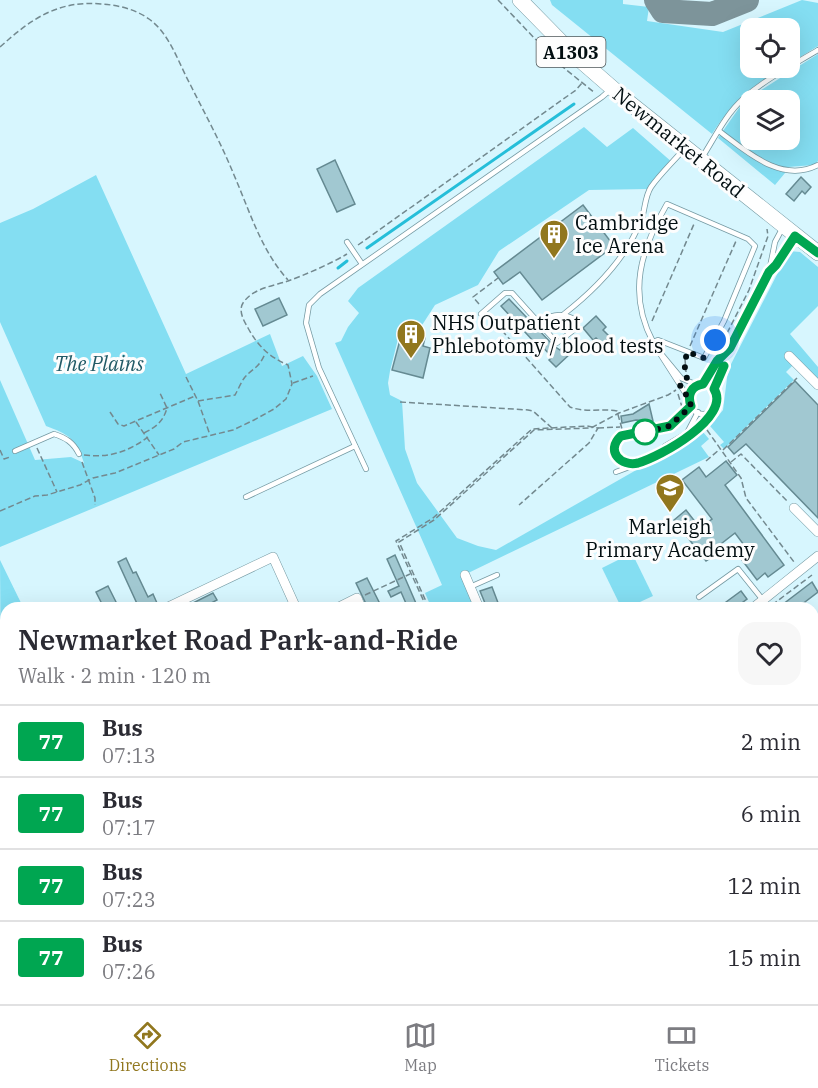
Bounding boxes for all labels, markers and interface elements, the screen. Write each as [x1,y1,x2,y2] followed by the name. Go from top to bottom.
[740,18,800,150] map controls
[740,18,800,78] button: locate
[536,37,606,67] road number: A1303
[608,81,750,203] street label: Newmarket Road
[740,90,800,150] button: layers
[575,209,679,259] place label: Cambridge Ice Arena
[538,218,570,260] building icon: Cambridge Ice Arena
[432,309,664,359] place label: NHS Outpatient Phlebotomy / blood tests
[395,318,427,360] building icon: NHS Outpatient Phlebotomy / blood tests
[700,325,730,355] your location
[54,350,144,377] park label: The Plains
[632,419,658,445] unlabelled marker
[654,472,686,514] school or university icon: Marleigh Primary Academy
[585,513,755,563] place label: Marleigh Primary Academy
[18,621,458,658] text: Newmarket Road Park-and-Ride
[738,622,801,685] button: heart
[18,662,211,689] text: Walk · 2 min · 120 m
[102,713,143,742] text: Bus
[38,727,64,755] text: 77
[741,727,801,756] text: 2 min
[102,742,156,769] text: 07:13
[102,785,143,814] text: Bus
[38,799,64,827] text: 77
[741,799,801,828] text: 6 min
[102,814,156,841] text: 07:17
[102,857,143,886] text: Bus
[38,871,64,899] text: 77
[728,871,801,900] text: 12 min
[102,886,156,913] text: 07:23
[102,929,143,958] text: Bus
[38,943,64,971] text: 77
[728,943,801,972] text: 15 min
[102,958,156,985] text: 07:26
[109,1019,187,1075] tab: Directions
[404,1019,437,1075] tab: Map
[654,1019,709,1075] tab: Tickets

